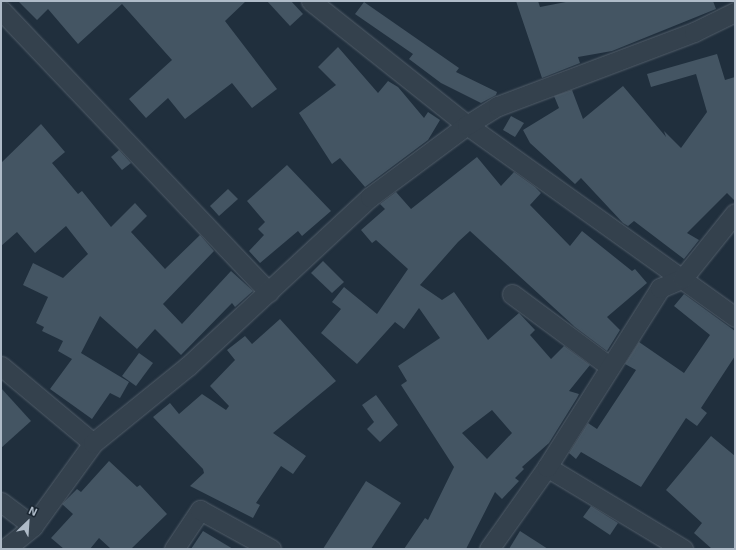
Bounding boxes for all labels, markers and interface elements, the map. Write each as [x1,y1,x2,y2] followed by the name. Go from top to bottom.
[8,502,48,542] north arrow
[27,503,40,518] text: N

